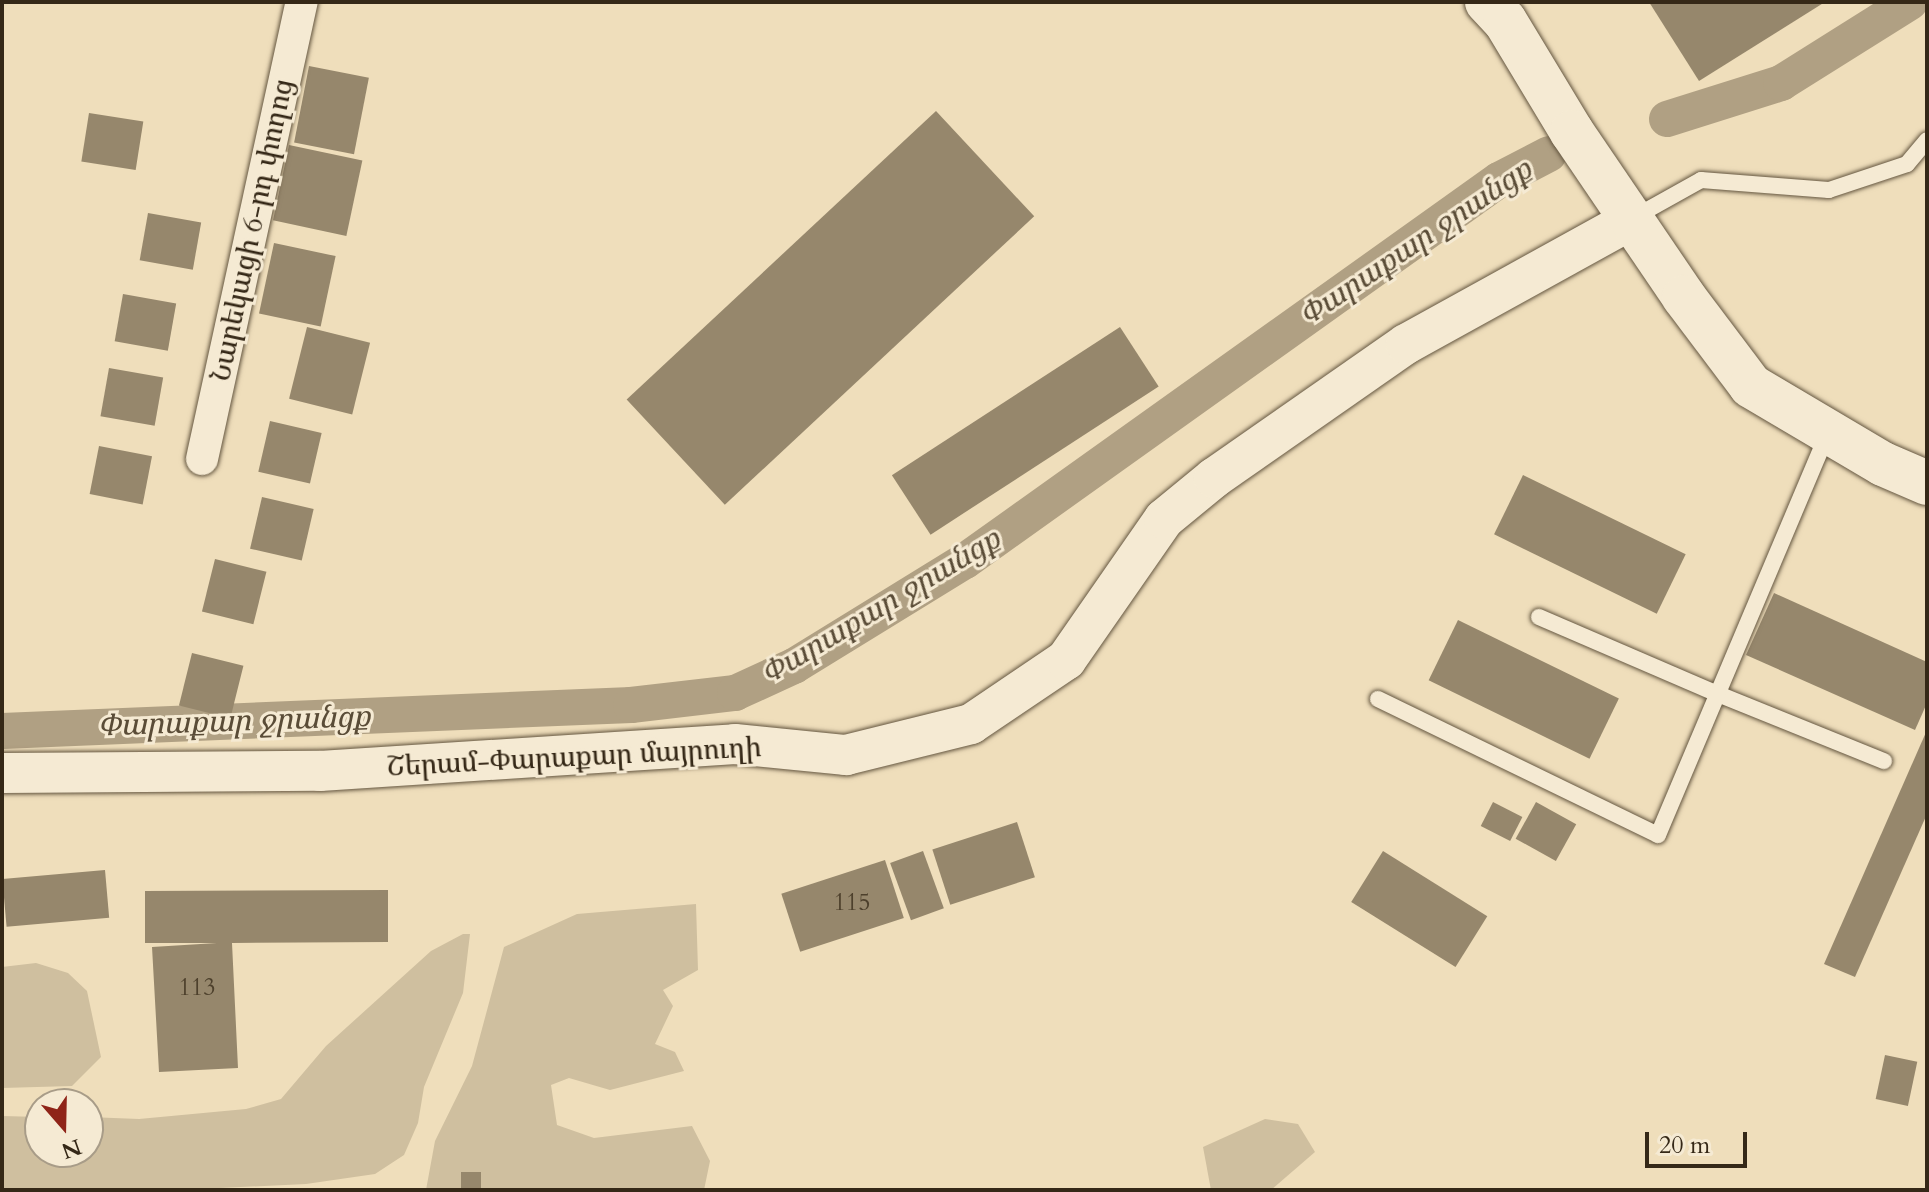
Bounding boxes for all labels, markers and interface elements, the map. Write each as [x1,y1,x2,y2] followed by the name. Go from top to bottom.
[204,76,300,384] street label: Նարեկացի 6-րդ փողոց
[1293,152,1539,334] water label: Փարաքար ջրանցք
[755,521,1007,693] water label: Փարաքար ջրանցք
[97,699,371,745] water label: Փարաքար ջրանցք
[386,730,762,784] street label: Շերամ-Փարաքար մայրուղի
[834,889,870,917] house number: 115
[179,974,215,1002] house number: 113
[24,1088,104,1168] north arrow
[1649,1116,1751,1166] scale bar
[1659,1129,1710,1162] text: 20 m
[57,1131,86,1166] text: N

